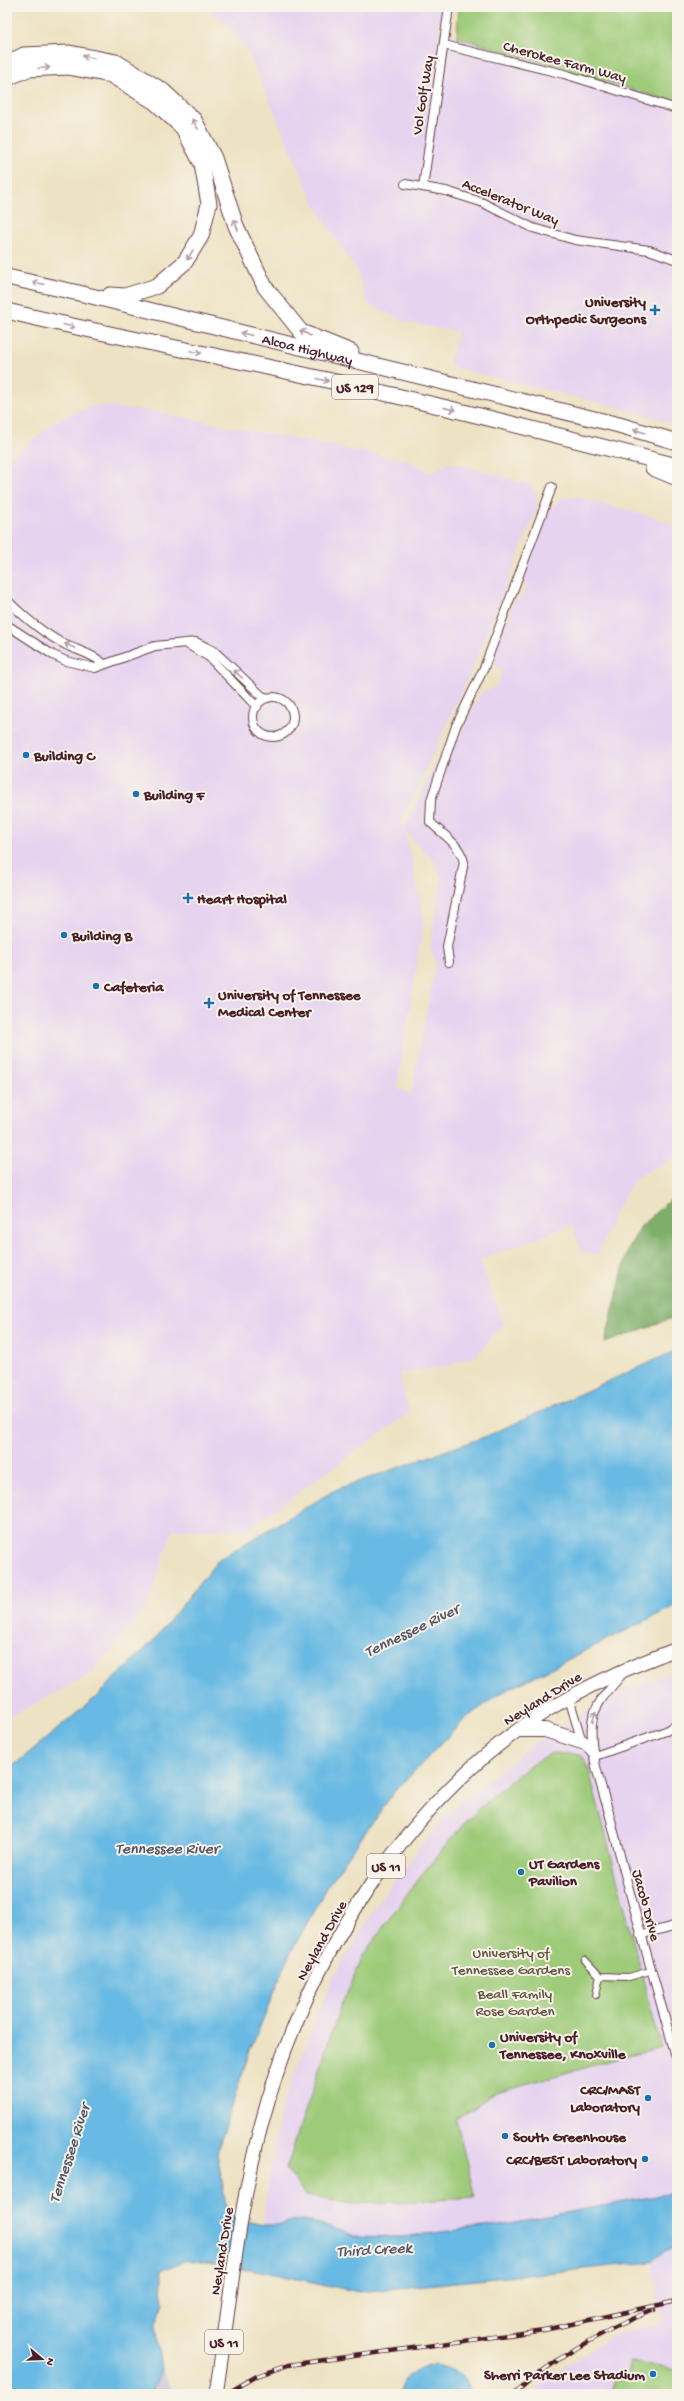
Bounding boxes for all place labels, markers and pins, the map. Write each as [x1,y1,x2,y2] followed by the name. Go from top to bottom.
[526,294,647,329] place label: University Orthpedic Surgeons
[649,304,661,316] marker: University Orthpedic Surgeons
[33,748,97,766] place label: Building C
[21,750,31,760] marker: Building C
[143,787,206,805] place label: Building F
[131,789,141,799] marker: Building F
[197,891,288,909] place label: Heart Hospital
[182,892,194,904] marker: Heart Hospital
[71,928,134,946] place label: Building B
[59,930,69,940] marker: Building B
[103,979,164,997] place label: Cafeteria
[91,981,101,991] marker: Cafeteria
[218,987,362,1022] place label: University of Tennessee Medical Center
[203,997,215,1009] marker: University of Tennessee Medical Center
[528,1856,601,1891] place label: UT Gardens Pavilion
[516,1867,526,1877] marker: UT Gardens Pavilion
[499,2029,627,2064] place label: University of Tennessee, Knoxville
[487,2040,497,2050] marker: University of Tennessee, Knoxville
[570,2082,641,2117] place label: CRC/MAST Laboratory
[643,2093,653,2103] marker: CRC/MAST Laboratory
[513,2129,627,2147] place label: South Greenhouse
[500,2131,510,2141] marker: South Greenhouse
[505,2152,638,2170] place label: CRC/BEST Laboratory
[640,2154,650,2164] marker: CRC/BEST Laboratory
[484,2367,645,2385] place label: Sherri Parker Lee Stadium
[648,2369,658,2379] marker: Sherri Parker Lee Stadium

